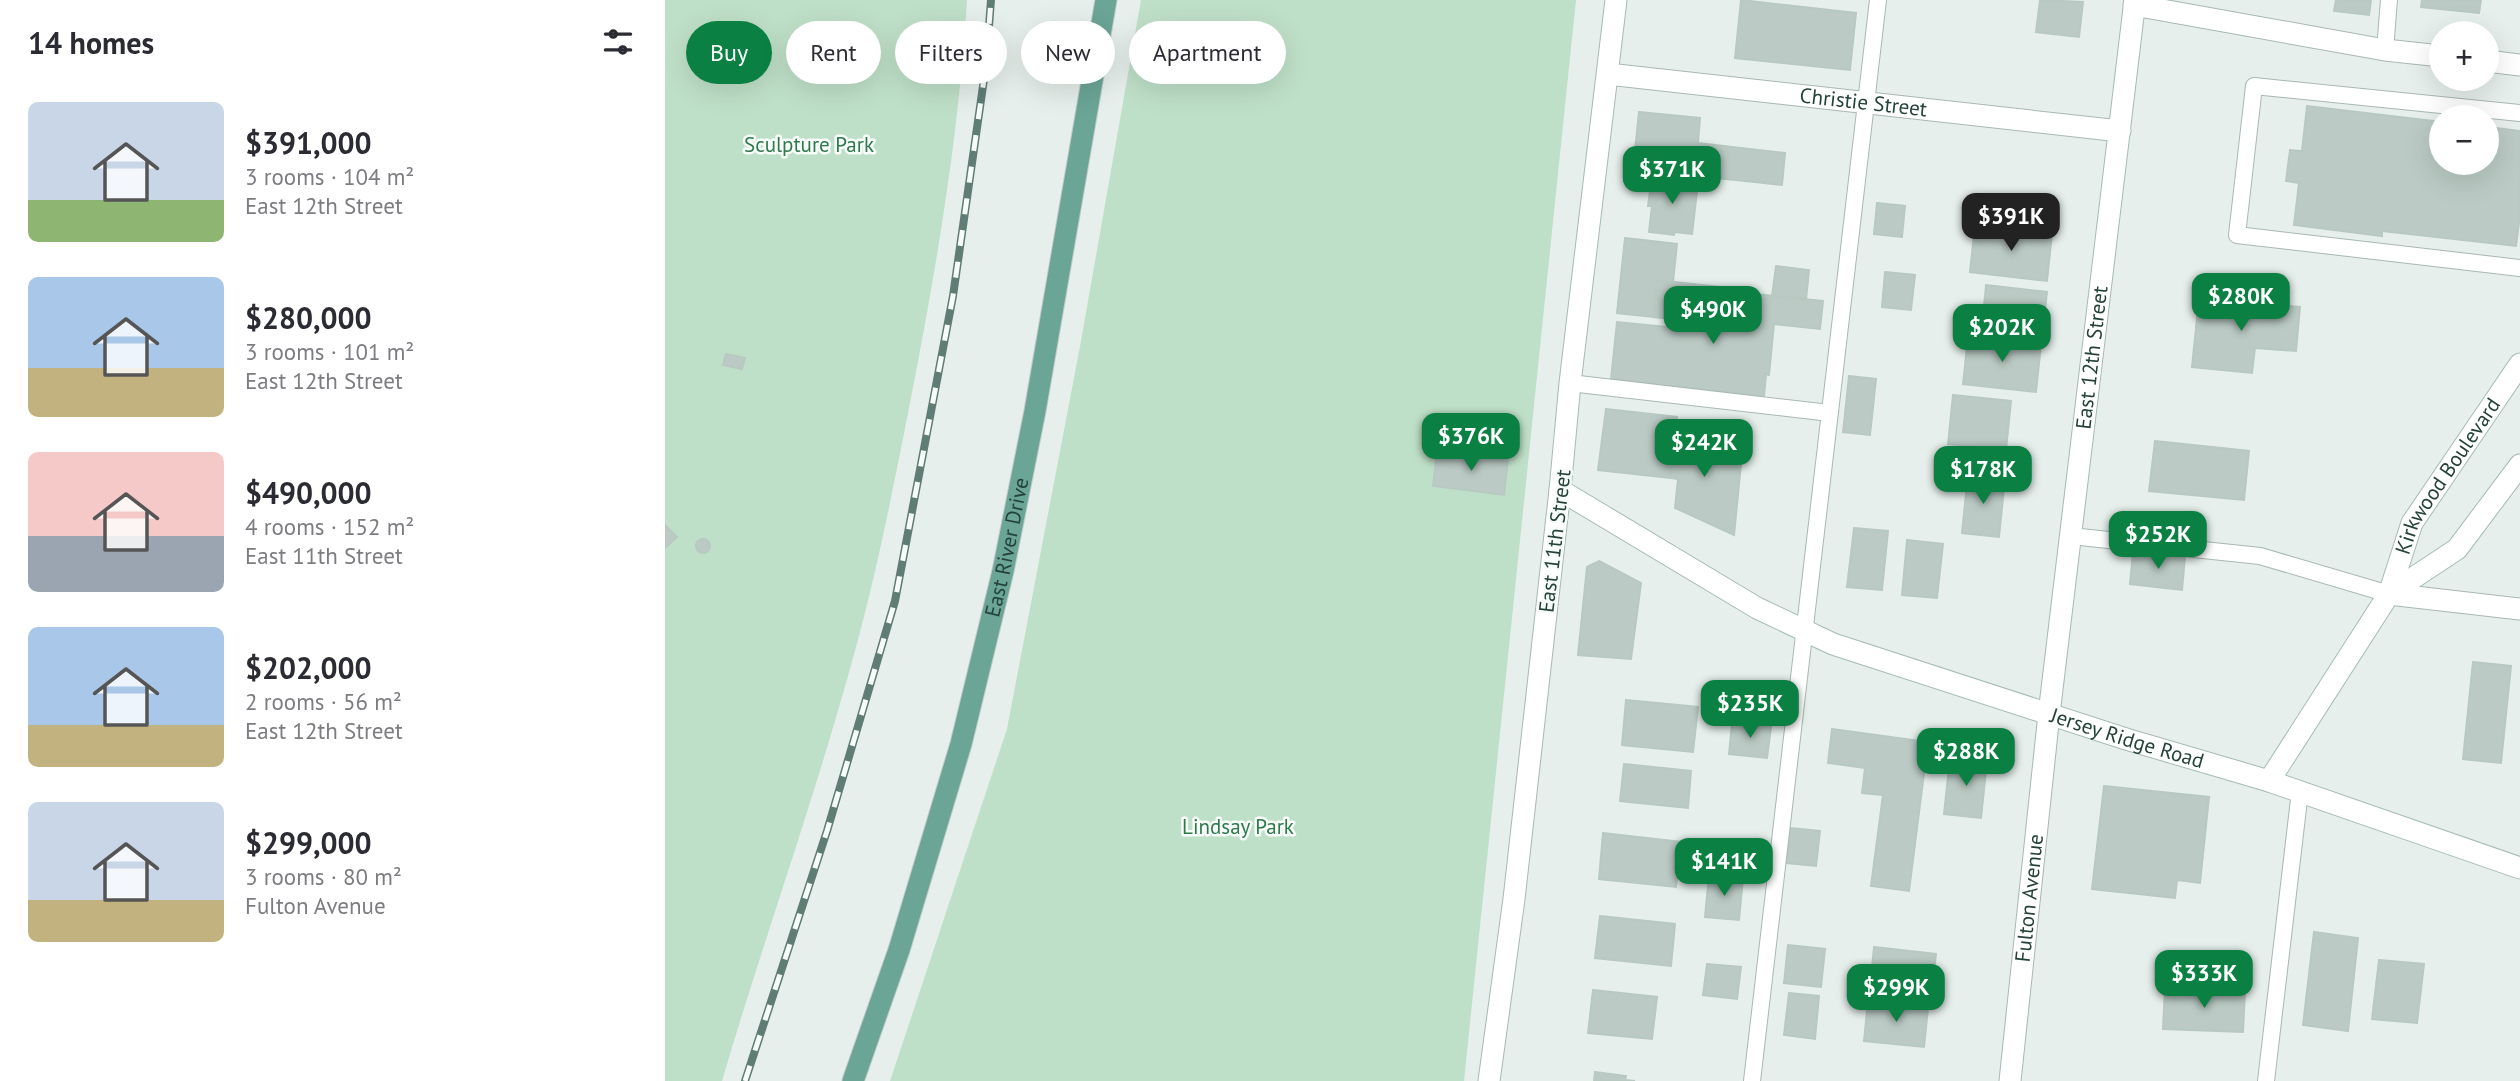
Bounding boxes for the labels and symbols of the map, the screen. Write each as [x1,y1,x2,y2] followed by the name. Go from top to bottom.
[1798,81,1928,122] street label: Christie Street
[744,131,874,158] park label: Sculpture Park
[1623,146,1721,206] pin: $371K
[1962,194,2060,253] pin: $391K
[2192,274,2290,333] pin: $280K
[2069,284,2113,431] street label: East 12th Street
[1664,286,1762,346] pin: $490K
[1953,304,2051,364] pin: $202K
[2389,392,2506,558] street label: Kirkwood Boulevard
[1422,414,1520,473] pin: $376K
[1655,420,1753,479] pin: $242K
[1934,447,2032,506] pin: $178K
[1532,468,1577,614] street label: East 11th Street
[978,475,1034,620] street label: East River Drive
[2109,512,2207,571] pin: $252K
[1701,680,1799,740] pin: $235K
[2046,701,2207,774] street label: Jersey Ridge Road
[1917,728,2015,788] pin: $288K
[1182,813,1294,840] park label: Lindsay Park
[2009,833,2049,963] street label: Fulton Avenue
[1675,838,1773,898] pin: $141K
[2155,950,2253,1010] pin: $333K
[1847,964,1945,1024] pin: $299K

